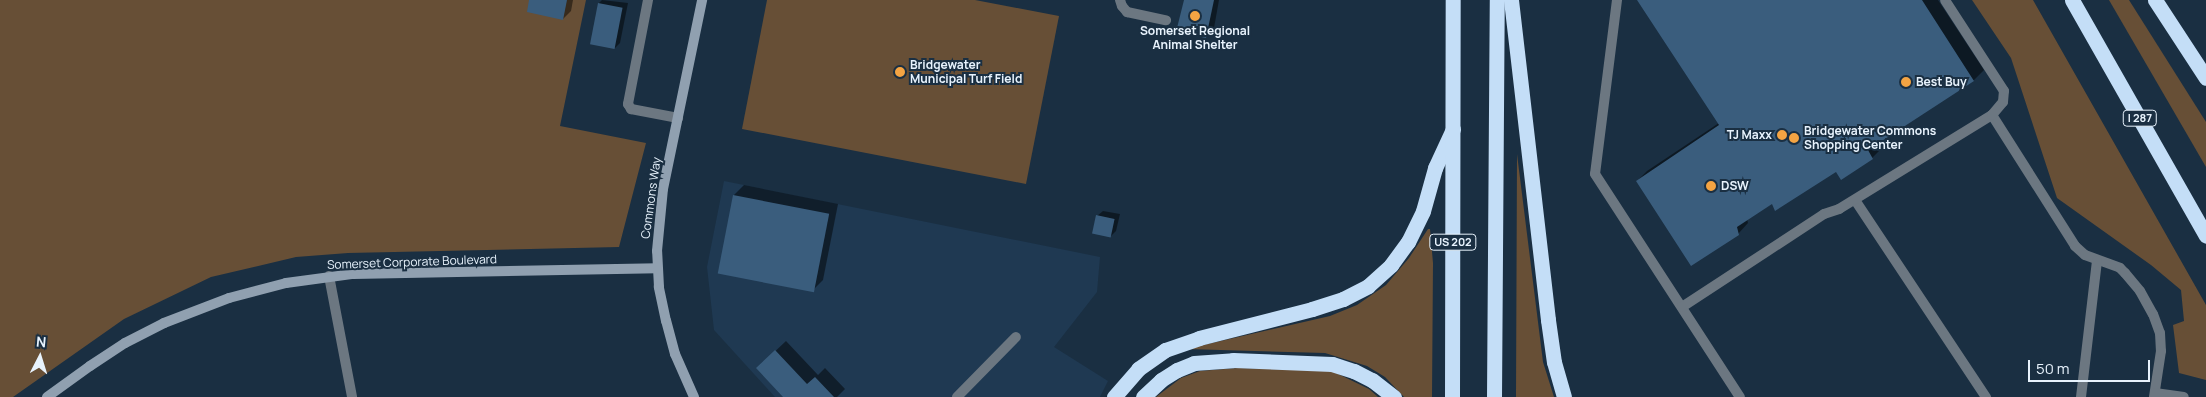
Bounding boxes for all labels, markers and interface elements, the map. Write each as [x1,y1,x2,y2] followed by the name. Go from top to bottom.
[1189,10,1201,22] marker: Somerset Regional Animal Shelter
[1140,24,1250,52] place label: Somerset Regional Animal Shelter
[910,58,1022,86] place label: Bridgewater Municipal Turf Field
[894,66,906,78] marker: Bridgewater Municipal Turf Field
[1916,75,1967,89] place label: Best Buy
[1900,76,1912,88] marker: Best Buy
[2122,110,2158,126] road number: I 287
[1804,124,1936,152] place label: Bridgewater Commons Shopping Center
[1727,128,1772,142] place label: TJ Maxx
[1776,129,1788,141] marker: TJ Maxx
[1788,132,1800,144] marker: Bridgewater Commons Shopping Center
[638,156,664,240] street label: Commons Way
[1721,179,1749,193] place label: DSW
[1705,180,1717,192] marker: DSW
[1429,233,1477,250] road number: US 202
[327,252,497,272] street label: Somerset Corporate Boulevard
[15,332,65,382] north arrow
[36,332,47,351] text: N
[2031,350,2154,382] scale bar
[2036,358,2070,379] text: 50 m

